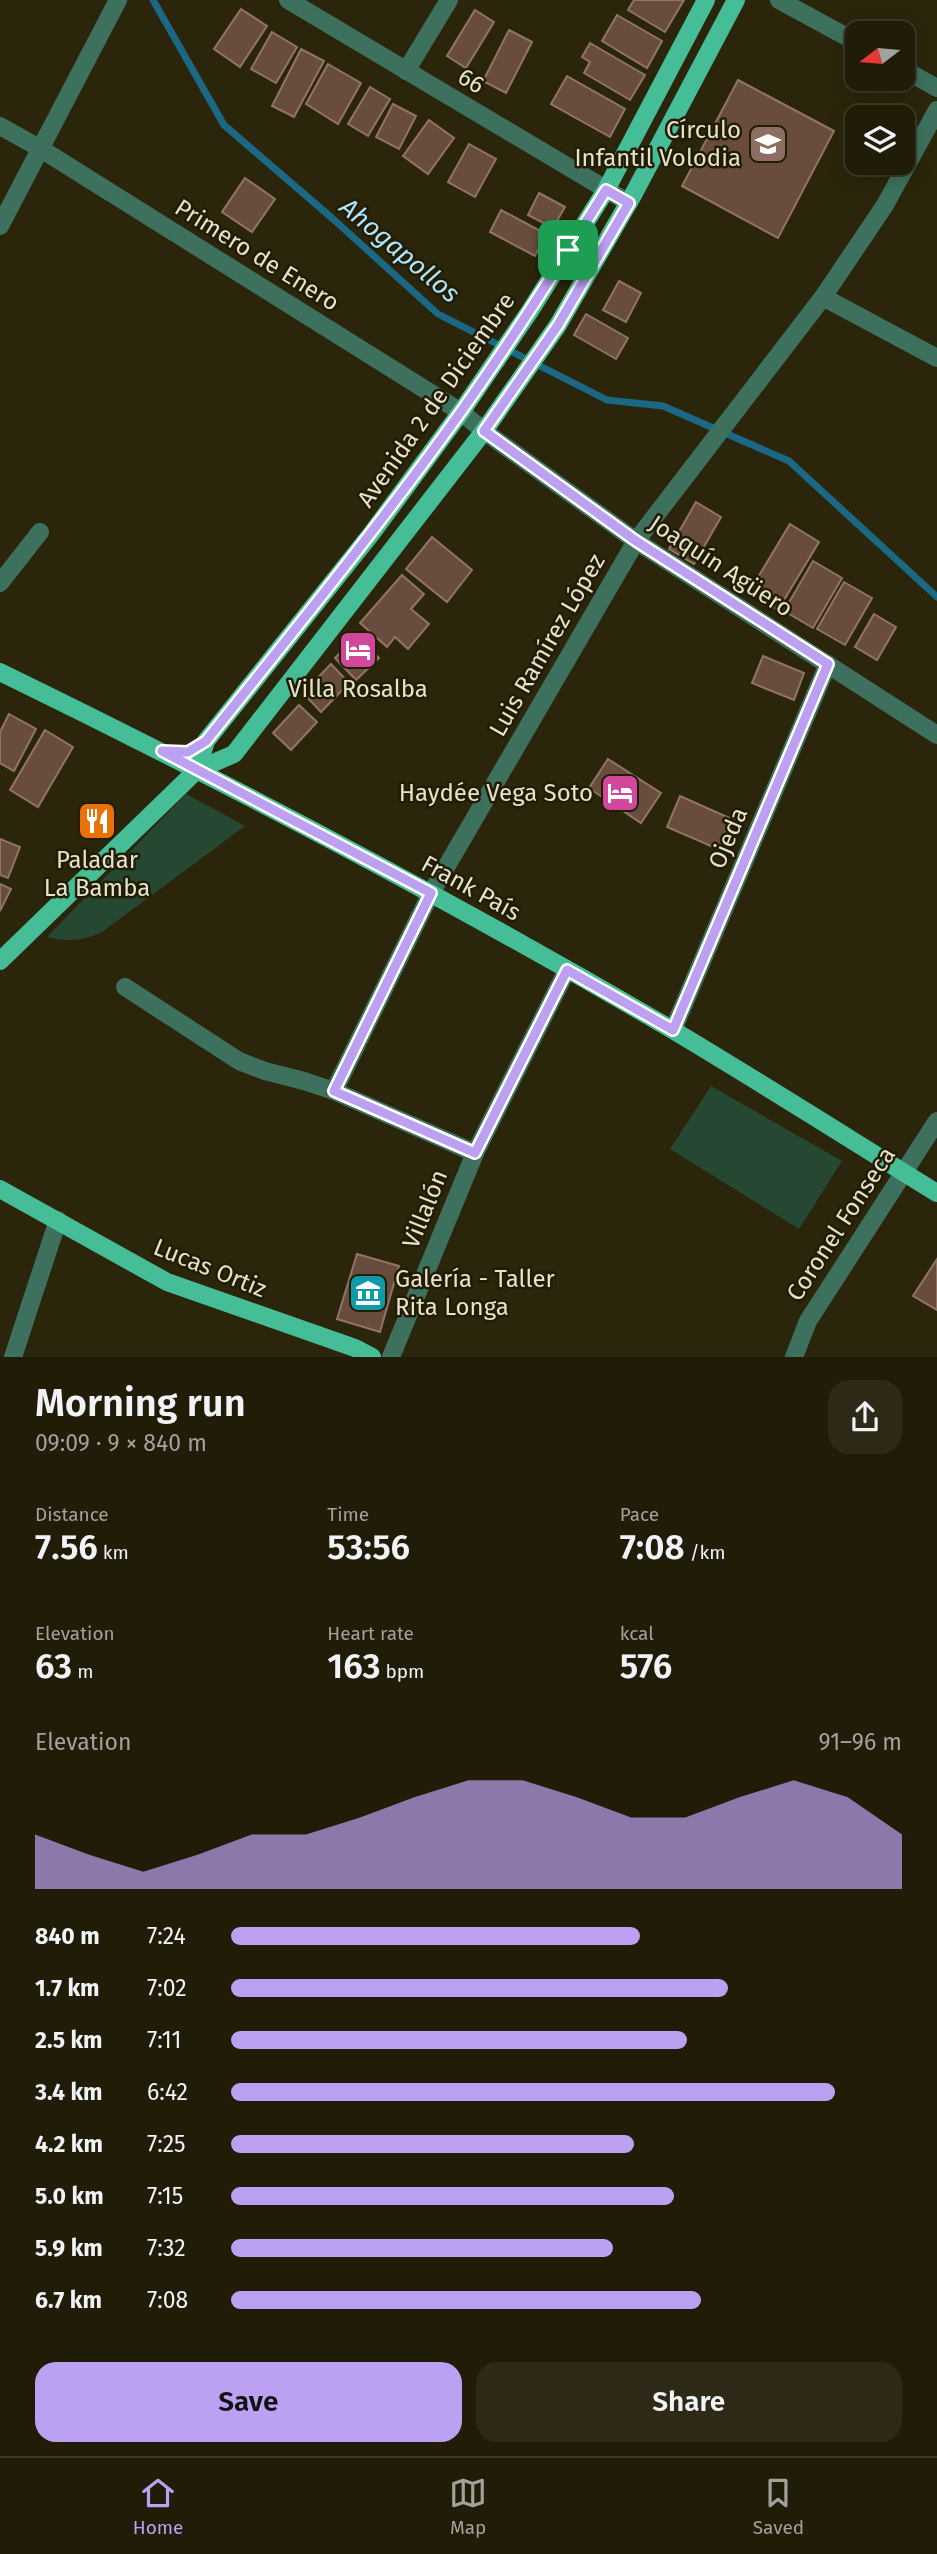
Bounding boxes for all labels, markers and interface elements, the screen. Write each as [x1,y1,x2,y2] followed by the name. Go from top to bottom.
[845,21,915,91] north arrow
[845,21,915,175] map controls
[453,62,489,100] street label: 66
[845,105,915,175] button: layers
[575,116,741,172] place label: Círculo Infantil Volodia
[747,123,789,165] school or university icon: Círculo Infantil Volodia
[333,191,466,309] water label: Ahogapollos
[170,193,344,317] street label: Primero de Enero
[538,220,598,280] pin
[549,231,587,269] icon: arrive
[351,287,521,513] street label: Avenida 2 de Diciembre
[644,509,798,623] street label: Joaquín Agüero
[483,549,611,741] street label: Luis Ramírez López
[337,629,379,671] hotel icon: Villa Rosalba
[288,675,428,703] place label: Villa Rosalba
[599,772,641,814] hotel icon: Haydée Vega Soto
[399,779,593,807] place label: Haydée Vega Soto
[76,800,118,842] restaurant icon: Paladar La Bamba
[703,803,753,873] street label: Ojeda
[44,846,150,902] place label: Paladar La Bamba
[417,849,525,927] street label: Frank País
[781,1142,901,1306] street label: Coronel Fonseca
[397,1166,453,1252] street label: Villalón
[150,1233,270,1303] street label: Lucas Ortiz
[395,1265,555,1321] place label: Galería - Taller Rita Longa
[347,1272,389,1314] museum icon: Galería - Taller Rita Longa
[35,1380,246,1426] text: Morning run
[828,1380,902,1454] button: share
[35,1429,207,1457] text: 09:09 · 9 × 840 m
[35,1503,109,1526] text: Distance
[327,1503,369,1526] text: Time
[620,1503,659,1526] text: Pace
[35,1526,98,1568] text: 7.56
[327,1526,410,1568] text: 53:56
[620,1526,685,1568] text: 7:08
[98,1541,129,1564] text: km
[685,1541,726,1564] text: /km
[35,1622,115,1645] text: Elevation
[327,1622,414,1645] text: Heart rate
[620,1622,654,1645] text: kcal
[35,1645,72,1687] text: 63
[327,1645,380,1687] text: 163
[620,1645,672,1687] text: 576
[72,1660,93,1683] text: m
[380,1660,424,1683] text: bpm
[35,1728,131,1756] text: Elevation
[819,1728,902,1756] text: 91–96 m
[35,1922,100,1950] text: 840 m
[147,1922,186,1950] text: 7:24
[35,1974,100,2002] text: 1.7 km
[147,1974,187,2002] text: 7:02
[35,2026,103,2054] text: 2.5 km
[147,2026,181,2054] text: 7:11
[35,2078,103,2106] text: 3.4 km
[147,2078,188,2106] text: 6:42
[35,2130,103,2158] text: 4.2 km
[147,2130,186,2158] text: 7:25
[35,2182,104,2210] text: 5.0 km
[147,2182,183,2210] text: 7:15
[35,2234,103,2262] text: 5.9 km
[147,2234,186,2262] text: 7:32
[35,2286,102,2314] text: 6.7 km
[147,2286,188,2314] text: 7:08
[35,2362,462,2442] button: Save
[476,2362,902,2442] button: Share
[133,2474,183,2539] tab: Home
[449,2474,487,2539] tab: Map
[753,2474,804,2539] tab: Saved

